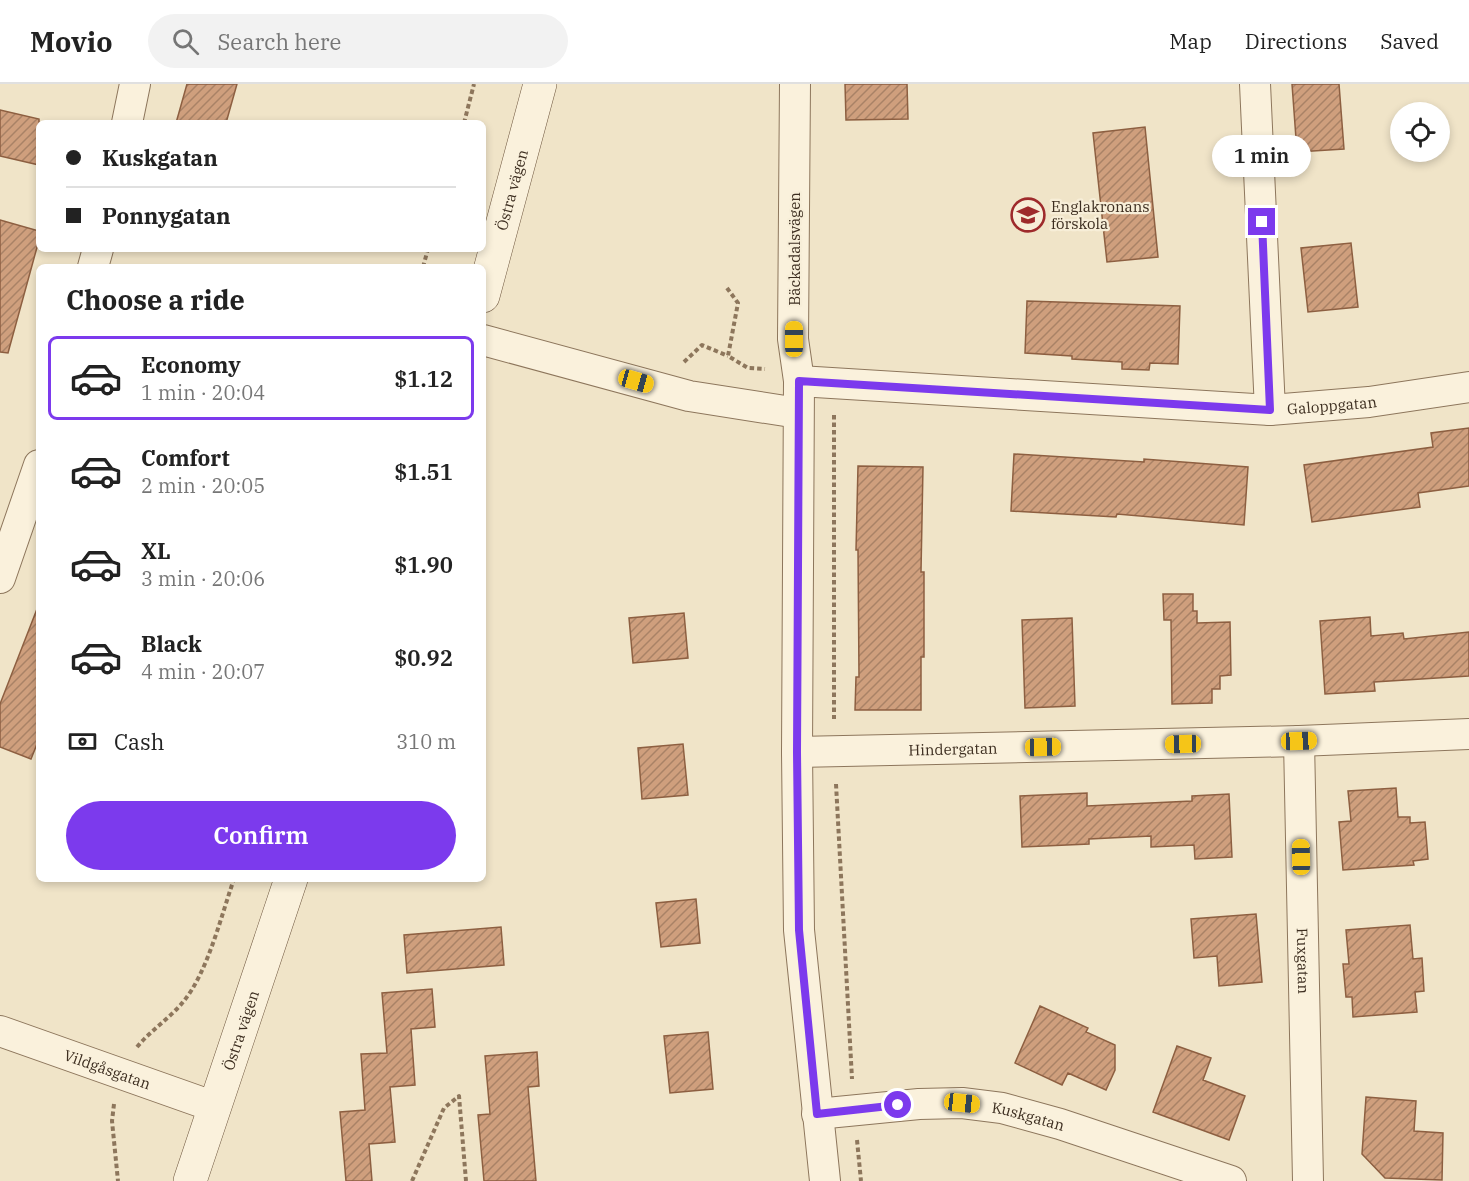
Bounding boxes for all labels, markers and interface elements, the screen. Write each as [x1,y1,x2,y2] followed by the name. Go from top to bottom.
[148,14,568,68] search box
[30,23,112,60] text: Movio
[169,25,202,58] icon: search
[217,27,341,56] text: Search here
[1169,27,1212,55] text: Map
[1245,27,1347,55] text: Directions
[1380,27,1439,55] text: Saved
[1390,102,1450,162] map controls
[1390,102,1450,162] button: locate
[1212,135,1312,177] callout: 1 min
[1234,142,1289,169] text: 1 min
[102,143,218,172] text: Kuskgatan
[492,147,532,232] street label: Östra vägen
[785,192,804,306] street label: Bäckadalsvägen
[1010,197,1046,233] school or university icon: Englakronans förskola
[1051,197,1150,233] place label: Englakronans förskola
[102,201,231,230] text: Ponnygatan
[1248,208,1275,235] route end
[66,282,245,317] text: Choose a ride
[785,321,803,357] car
[141,350,241,379] text: Economy
[69,351,123,405] icon: car
[394,364,453,393] text: $1.12
[616,367,656,395] car
[141,379,265,406] text: 1 min · 20:04
[1286,391,1378,418] street label: Galoppgatan
[141,443,230,472] text: Comfort
[69,444,123,498] icon: car
[394,457,453,486] text: $1.51
[141,472,265,499] text: 2 min · 20:05
[141,536,171,565] text: XL
[69,537,123,591] icon: car
[394,550,453,579] text: $1.90
[141,565,265,592] text: 3 min · 20:06
[141,629,202,658] text: Black
[69,630,123,684] icon: car
[394,643,453,672] text: $0.92
[141,658,265,685] text: 4 min · 20:07
[66,725,99,758] icon: cash
[114,727,165,756] text: Cash
[396,728,456,755] text: 310 m
[1281,731,1317,751] car
[1165,735,1201,753] car
[908,738,998,759] street label: Hindergatan
[1025,738,1061,756] car
[66,801,456,870] button: Confirm
[1292,839,1310,875] car
[1293,928,1314,995] street label: Fuxgatan
[218,987,263,1073] street label: Östra vägen
[62,1045,154,1093] street label: Vildgåsgatan
[884,1091,911,1118] route start
[943,1092,981,1114] car
[991,1097,1067,1134] street label: Kuskgatan

